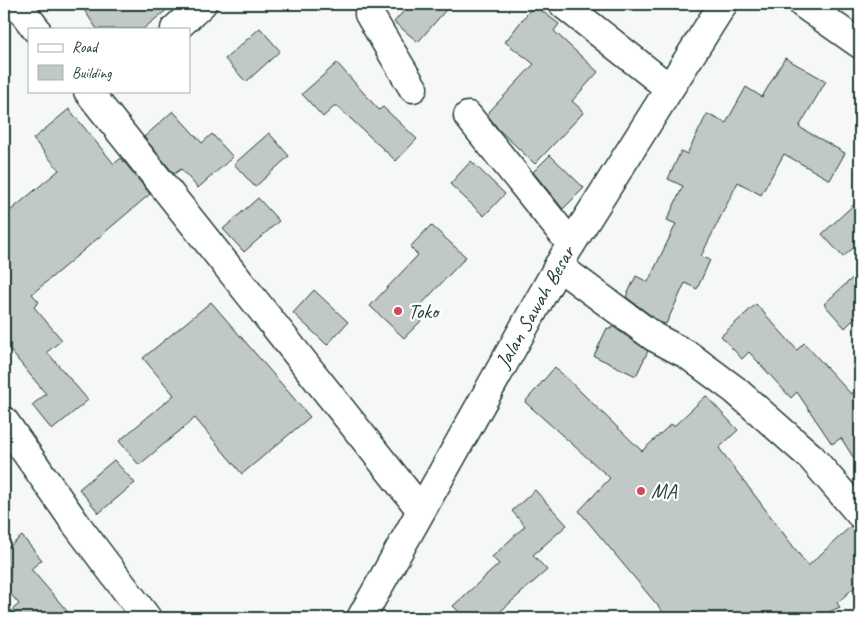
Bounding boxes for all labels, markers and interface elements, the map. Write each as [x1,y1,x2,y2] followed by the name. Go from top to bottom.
[28,28,190,92] legend
[72,38,99,57] text: Road
[72,64,112,83] text: Building
[489,240,581,373] street label: Jalan Sawah Besar
[408,298,441,324] place label: Toko
[392,305,404,317] marker: Toko
[651,478,678,504] place label: MA
[635,485,647,497] marker: MA

